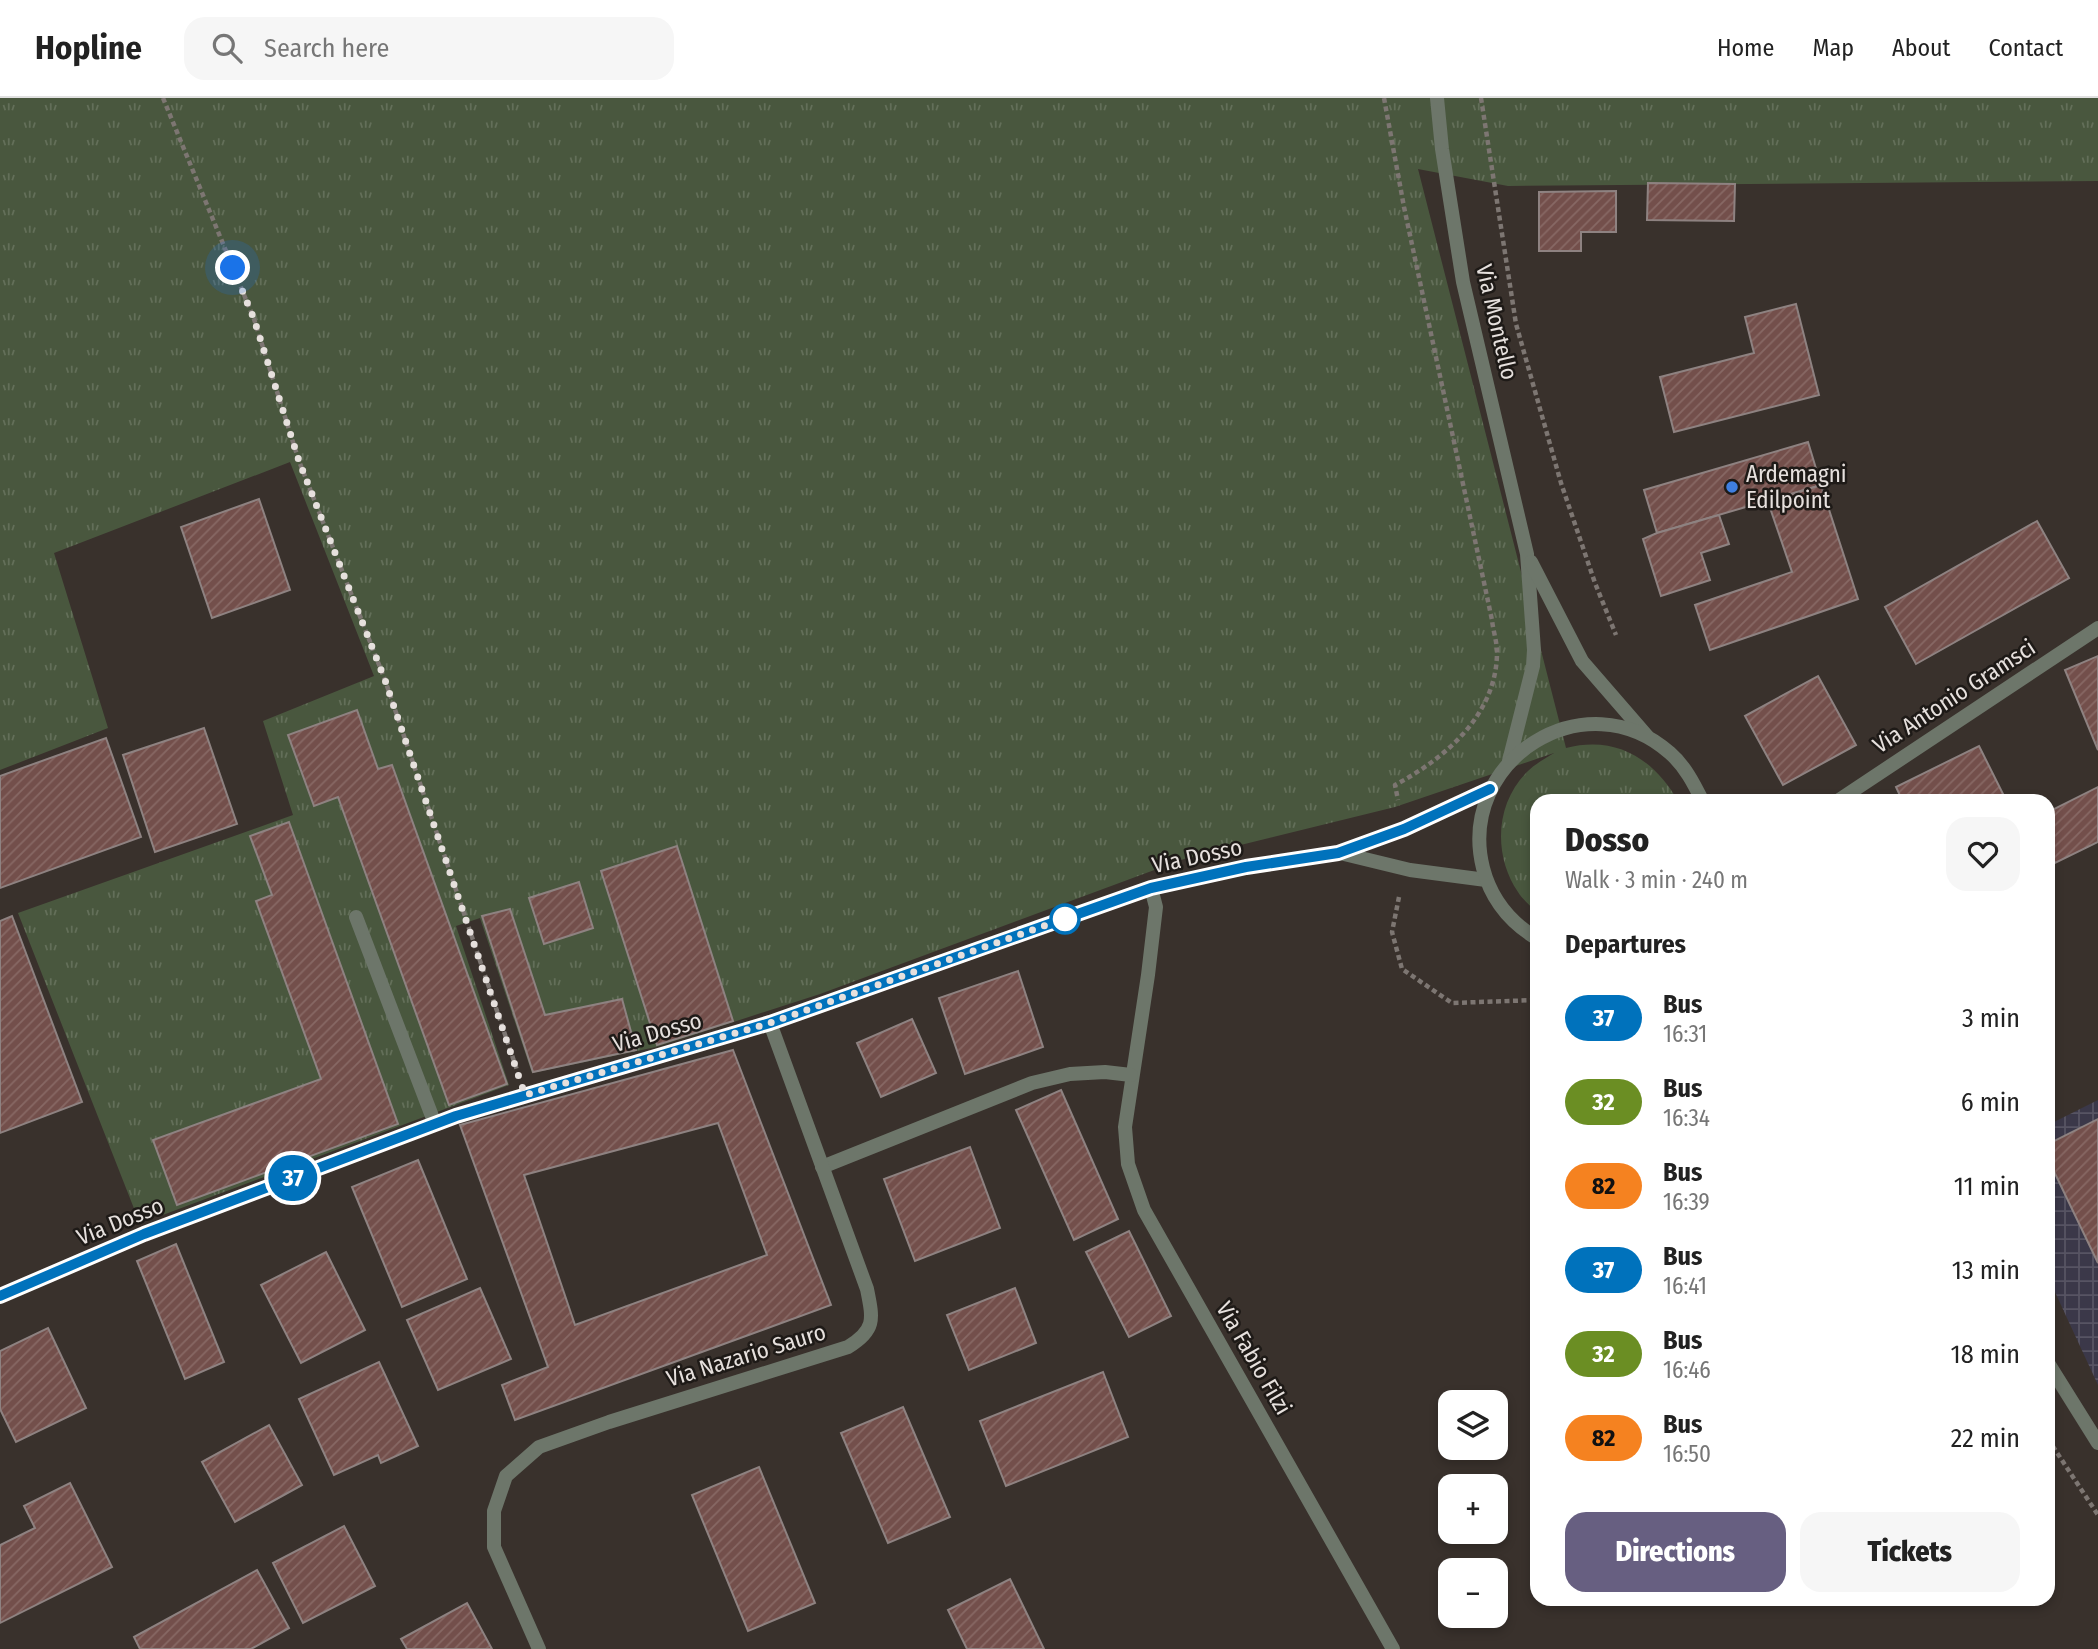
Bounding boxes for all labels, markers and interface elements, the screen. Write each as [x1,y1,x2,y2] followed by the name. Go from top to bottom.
[184,17,674,80] search box
[35,28,142,68] text: Hopline
[208,29,246,67] icon: search
[264,33,389,64] text: Search here
[1717,34,1774,62] text: Home
[1812,34,1854,62] text: Map
[1892,34,1950,62] text: About
[1988,34,2063,62] text: Contact
[215,250,250,285] your location
[1470,262,1524,382] street label: Via Montello
[1746,460,1847,514] place label: Ardemagni Edilpoint
[1724,479,1740,495] marker: Ardemagni Edilpoint
[1868,633,2040,759] street label: Via Antonio Gramsci
[1946,817,2020,891] button: heart
[1565,820,1649,860] text: Dosso
[1150,833,1244,879] street label: Via Dosso
[1565,866,1748,894] text: Walk · 3 min · 240 m
[1050,904,1080,934] unlabelled marker
[1565,929,1686,960] text: Departures
[1663,989,1702,1020] text: Bus
[1962,1003,2020,1034] text: 3 min
[1593,1004,1614,1032] text: 37
[609,1006,705,1058] street label: Via Dosso
[1663,1020,1707,1048] text: 16:31
[1663,1073,1702,1104] text: Bus
[1961,1087,2020,1118] text: 6 min
[1592,1088,1615,1116] text: 32
[1663,1104,1710,1132] text: 16:34
[262,1155,324,1201] line badge: 37
[1663,1157,1702,1188] text: Bus
[282,1164,304,1192] text: 37
[1954,1171,2020,1202] text: 11 min
[1592,1172,1615,1200] text: 82
[1663,1188,1710,1216] text: 16:39
[72,1191,168,1251] street label: Via Dosso
[1663,1241,1702,1272] text: Bus
[1952,1255,2020,1286] text: 13 min
[1593,1256,1614,1284] text: 37
[1663,1272,1707,1300] text: 16:41
[1210,1296,1298,1420] street label: Via Fabio Filzi
[663,1317,829,1393] street label: Via Nazario Sauro
[1663,1325,1702,1356] text: Bus
[1951,1339,2020,1370] text: 18 min
[1592,1340,1615,1368] text: 32
[1663,1356,1711,1384] text: 16:46
[1438,1390,1508,1628] map controls
[1438,1390,1508,1460] button: layers
[1663,1409,1702,1440] text: Bus
[1951,1423,2020,1454] text: 22 min
[1592,1424,1615,1452] text: 82
[1663,1440,1711,1468] text: 16:50
[1438,1474,1508,1544] button: +
[1565,1512,1786,1592] button: Directions
[1800,1512,2020,1592] button: Tickets
[1438,1558,1508,1628] button: −

